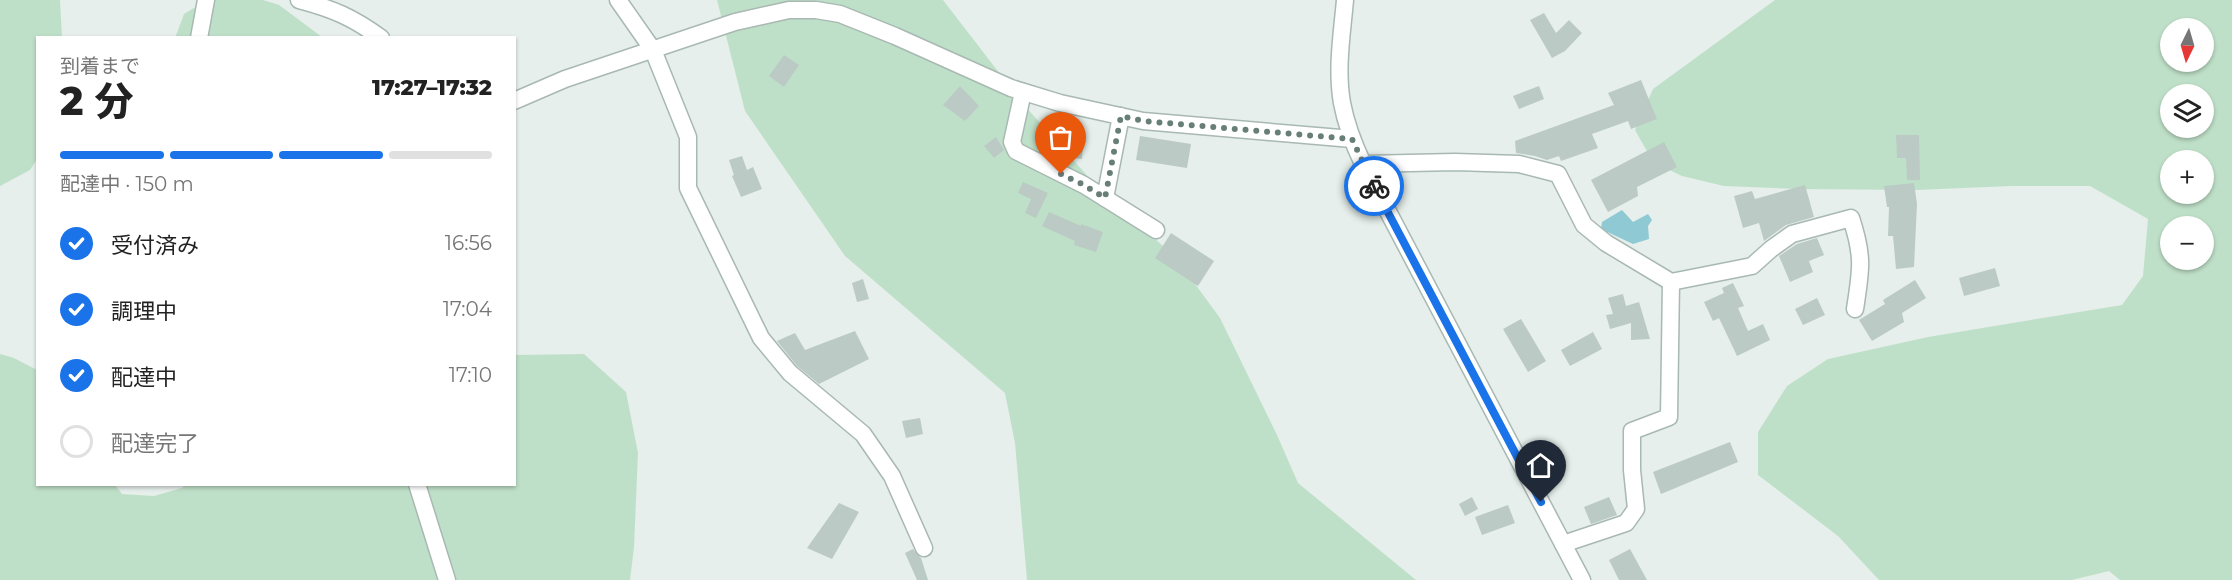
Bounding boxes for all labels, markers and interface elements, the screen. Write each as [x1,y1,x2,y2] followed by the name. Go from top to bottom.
[2160,18,2214,72] north arrow
[2160,18,2214,270] map controls
[60,54,140,78] text: 到着まで
[372,74,492,101] text: 17:27–17:32
[60,77,134,125] text: 2 分
[2160,84,2214,138] button: layers
[1035,112,1086,174] pin
[1044,121,1077,154] icon: bag
[2160,150,2214,204] button: +
[1344,156,1404,216] courier
[1358,170,1391,203] icon: bike
[60,172,194,196] text: 配達中 · 150 m
[2160,216,2214,270] button: −
[60,227,93,260] icon: check
[445,231,492,255] text: 16:56
[111,232,199,259] text: 受付済み
[60,293,93,326] icon: check
[443,297,492,321] text: 17:04
[111,298,177,325] text: 調理中
[60,359,93,392] icon: check
[449,363,492,387] text: 17:10
[111,364,177,391] text: 配達中
[111,430,199,457] text: 配達完了
[1515,440,1566,502] pin
[1524,449,1557,482] icon: home

